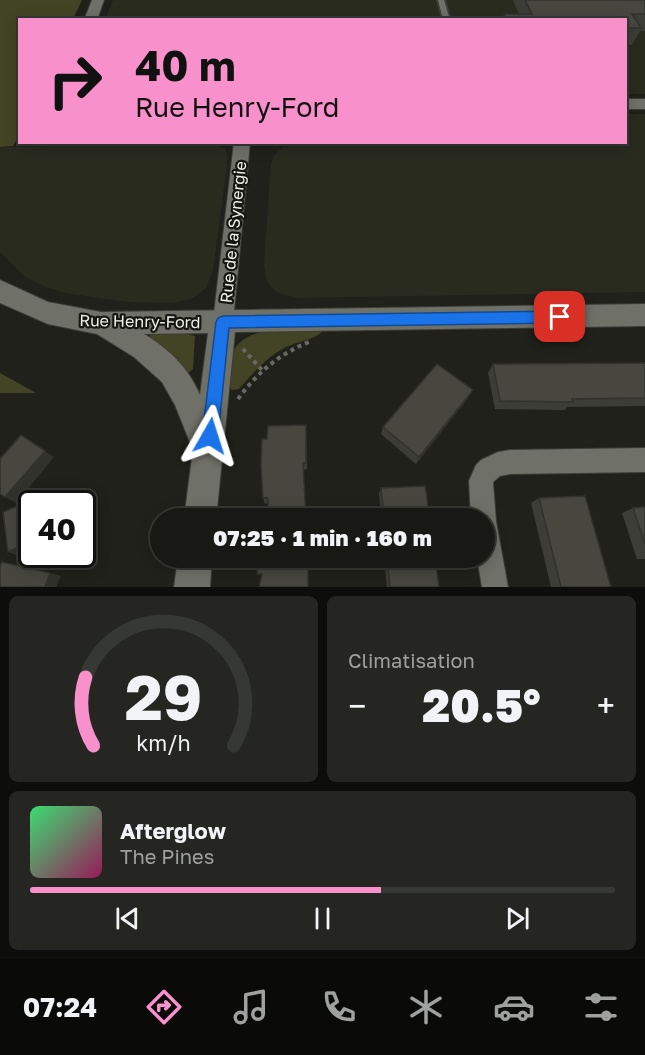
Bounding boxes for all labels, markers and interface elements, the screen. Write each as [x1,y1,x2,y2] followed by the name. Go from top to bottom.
[135,40,236,90] text: 40 m
[36,42,114,120] icon: right
[135,91,339,123] text: Rue Henry-Ford
[216,160,250,304] street label: Rue de la Synergie
[534,291,585,342] pin
[543,300,576,333] icon: arrive
[79,310,201,332] street label: Rue Henry-Ford
[178,404,242,468] position arrow
[18,490,96,568] speed limit sign: 40
[213,524,432,551] text: 07:25 · 1 min · 160 m
[348,648,475,672] text: Climatisation
[125,659,202,734] text: 29
[422,678,541,732] text: 20.5°
[348,686,366,725] text: −
[597,686,615,725] text: +
[136,730,191,756] text: km/h
[120,817,226,844] text: Afterglow
[120,844,214,868] text: The Pines
[111,902,144,935] icon: previous
[306,902,339,935] icon: pause
[501,902,534,935] icon: next
[143,986,185,1028] icon: directions
[230,986,272,1028] icon: music
[318,986,360,1028] icon: phone
[405,986,447,1028] icon: climate
[493,986,535,1028] icon: car
[580,986,622,1028] icon: filters
[23,991,97,1023] text: 07:24

